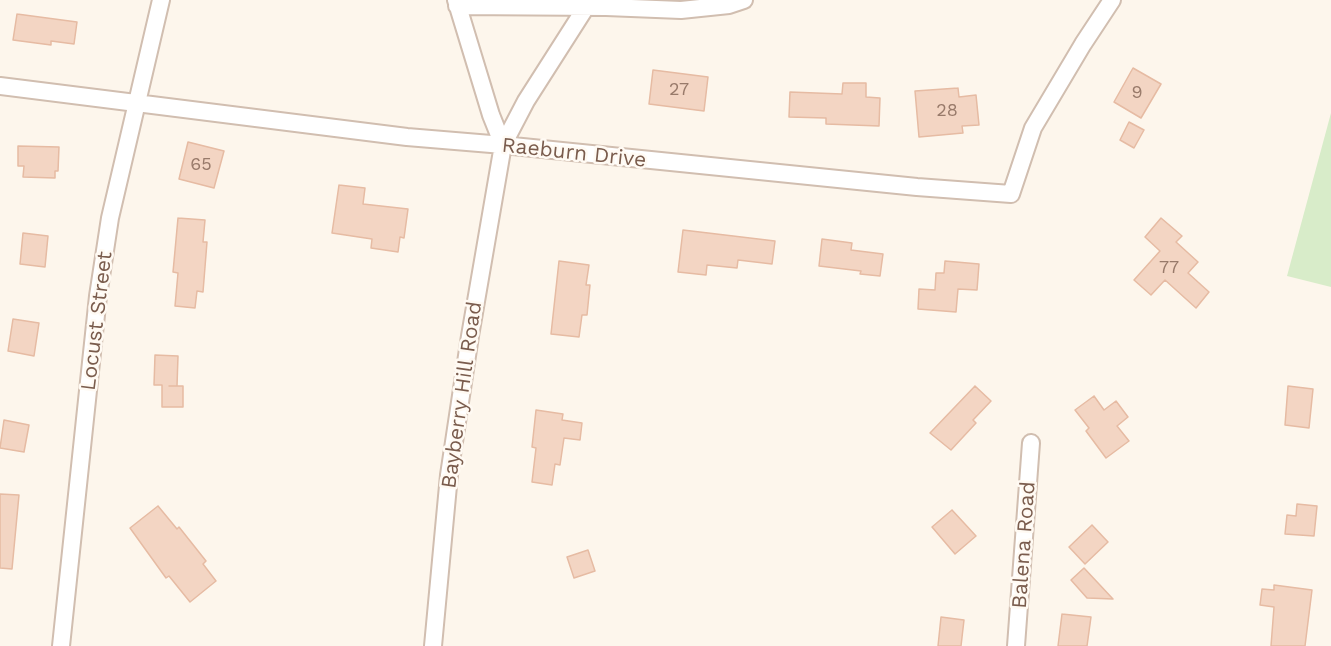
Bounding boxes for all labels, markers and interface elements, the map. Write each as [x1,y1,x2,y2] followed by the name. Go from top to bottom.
[669,79,689,101] house number: 27
[1131,82,1143,104] house number: 9
[936,100,958,122] house number: 28
[501,133,647,173] street label: Raeburn Drive
[190,154,212,176] house number: 65
[76,250,118,392] street label: Locust Street
[1159,257,1179,279] house number: 77
[436,300,488,490] street label: Bayberry Hill Road
[1007,481,1041,609] street label: Balena Road

